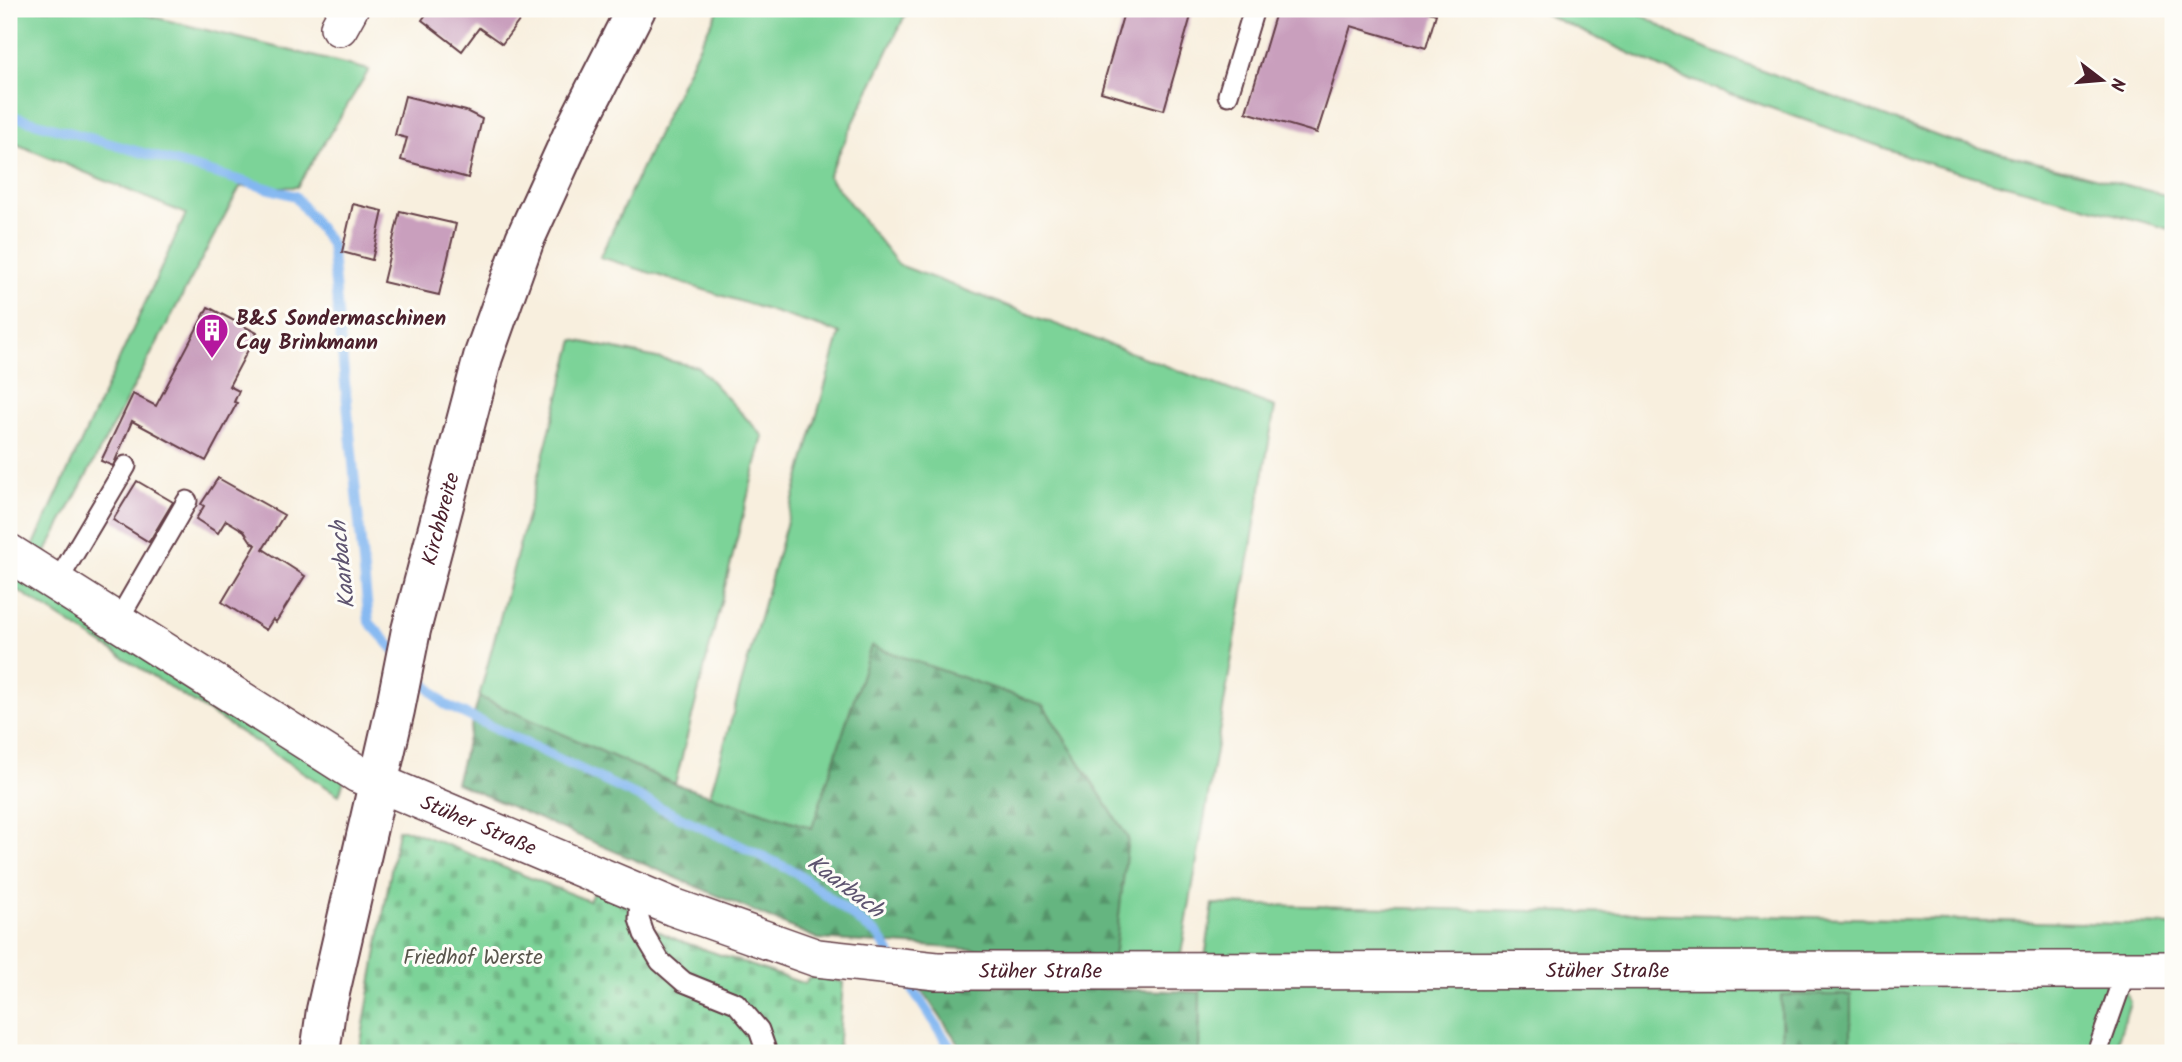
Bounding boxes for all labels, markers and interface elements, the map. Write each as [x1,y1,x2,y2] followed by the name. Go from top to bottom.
[2066,46,2136,116] north arrow
[2100,74,2132,94] text: N
[236,303,446,360] place label: B&S Sondermaschinen Cay Brinkmann
[193,311,231,360] building icon: B&S Sondermaschinen Cay Brinkmann
[414,468,470,569] street label: Kirchbreite
[321,517,367,611] water label: Kaarbach
[415,787,542,866] street label: Stüher Straße
[799,847,892,930] water label: Kaarbach
[403,942,543,975] park label: Friedhof Werste
[1546,955,1670,989] street label: Stüher Straße
[979,956,1103,989] street label: Stüher Straße

